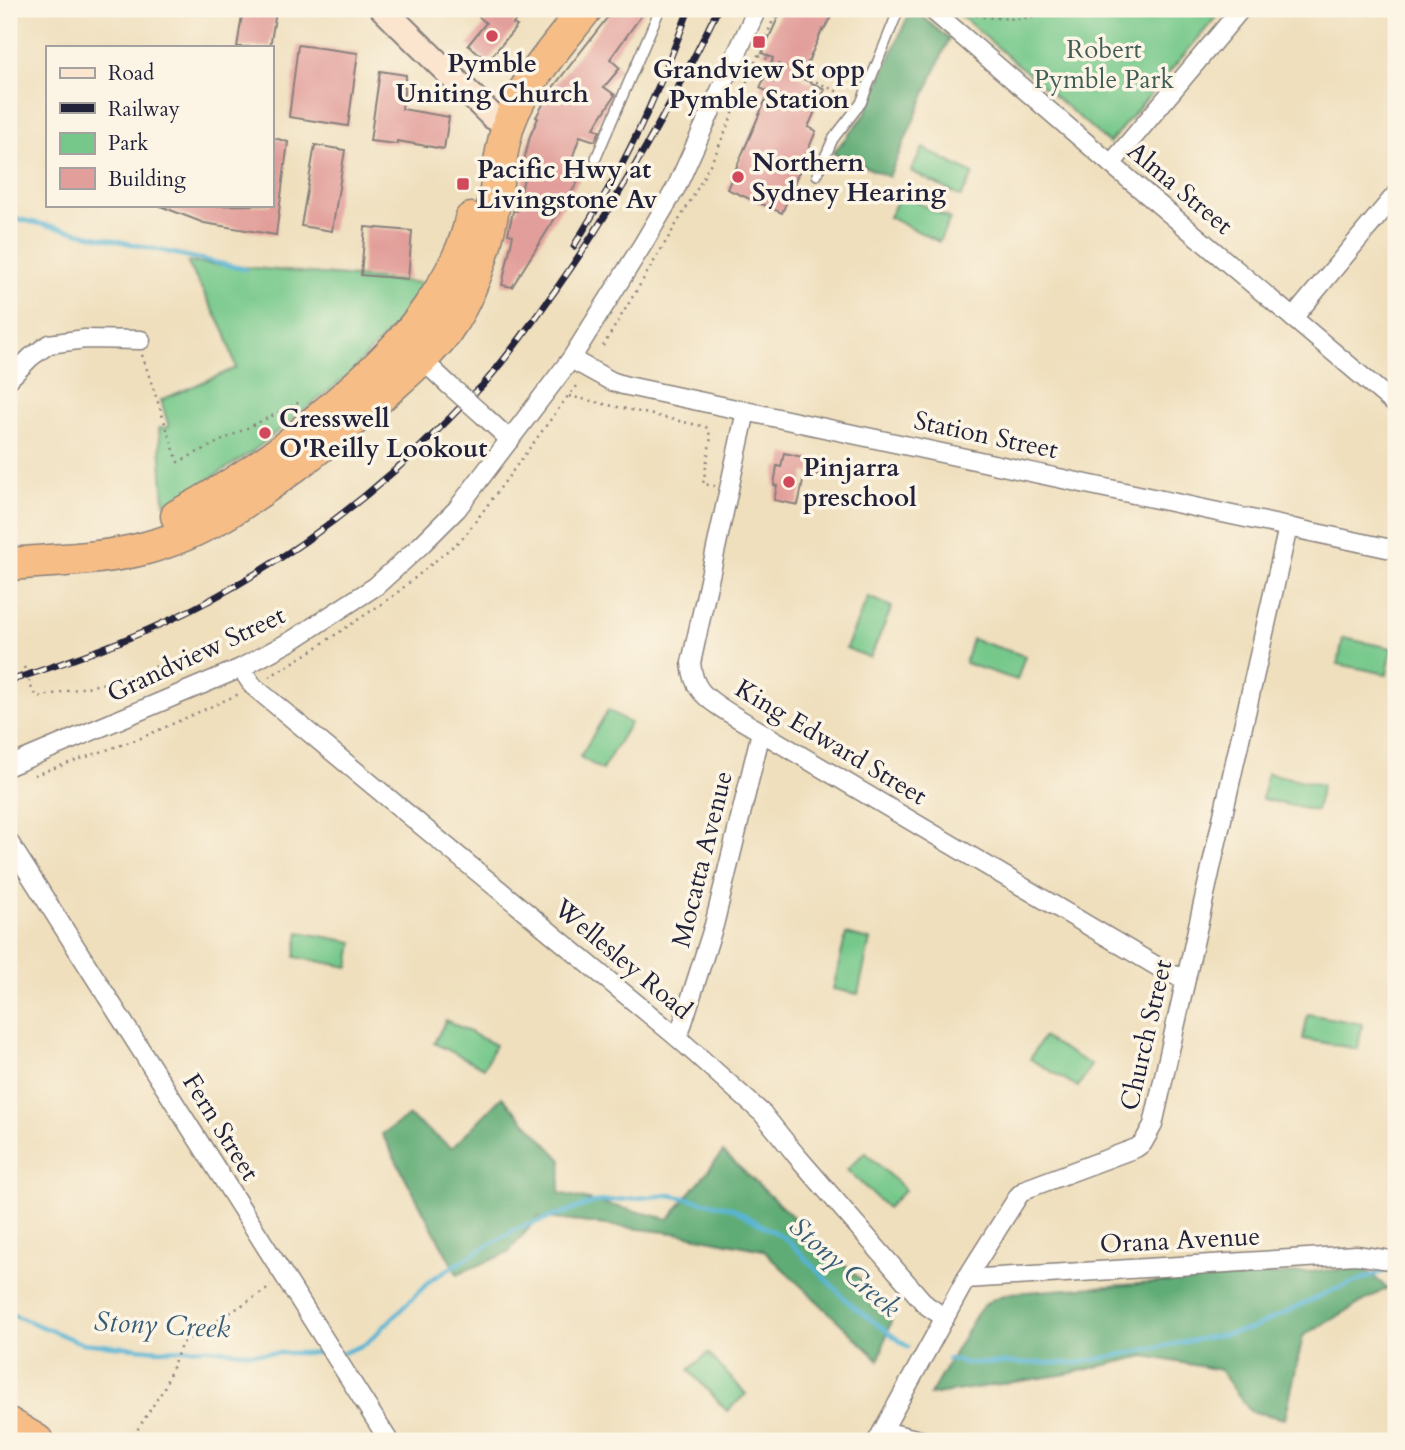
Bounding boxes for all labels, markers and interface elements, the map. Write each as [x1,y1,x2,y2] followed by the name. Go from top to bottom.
[484,28,500,44] marker: Pymble Uniting Church
[1034,32,1174,97] park label: Robert Pymble Park
[751,34,767,50] marker: Grandview St opp Pymble Station
[46,46,273,206] legend
[395,46,589,111] place label: Pymble Uniting Church
[653,52,865,117] place label: Grandview St opp Pymble Station
[108,59,154,88] text: Road
[108,95,180,124] text: Railway
[108,129,149,158] text: Park
[1120,133,1240,243] street label: Alma Street
[752,145,947,210] place label: Northern Sydney Hearing
[477,152,658,217] place label: Pacific Hwy at Livingstone Av
[108,165,186,194] text: Building
[730,169,746,185] marker: Northern Sydney Hearing
[455,176,471,192] marker: Pacific Hwy at Livingstone Av
[279,401,487,466] place label: Cresswell O'Reilly Lookout
[911,403,1061,467] street label: Station Street
[257,425,273,441] marker: Cresswell O'Reilly Lookout
[803,450,917,515] place label: Pinjarra preschool
[781,474,797,490] marker: Pinjarra preschool
[101,597,291,711] street label: Grandview Street
[729,671,933,813] street label: King Edward Street
[663,767,741,951] street label: Mocatta Avenue
[546,890,700,1027] street label: Wellesley Road
[1112,956,1180,1114] street label: Church Street
[174,1067,268,1187] street label: Fern Street
[781,1208,909,1326] water label: Stony Creek
[1099,1218,1261,1262] street label: Orana Avenue
[93,1302,231,1348] water label: Stony Creek

